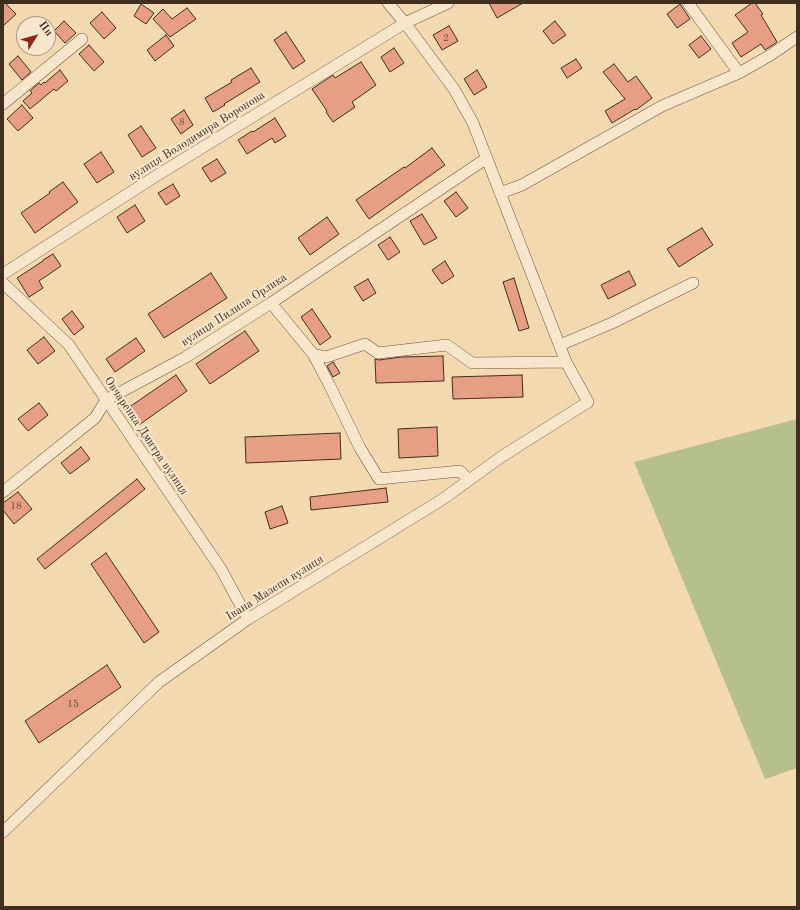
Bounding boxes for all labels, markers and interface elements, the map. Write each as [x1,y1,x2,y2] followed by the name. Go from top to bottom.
[16,16,56,56] north arrow
[36,20,54,38] text: Пн
[443,32,449,44] house number: 2
[126,88,268,184] street label: вулиця Володимира Воронова
[179,116,185,128] house number: 8
[178,270,290,350] street label: вулиця Пилипа Орлика
[101,374,191,498] street label: Овчаренка Дмитра вулиця
[10,500,22,512] house number: 18
[224,552,326,624] street label: Івана Мазепи вулиця
[67,698,79,710] house number: 15

